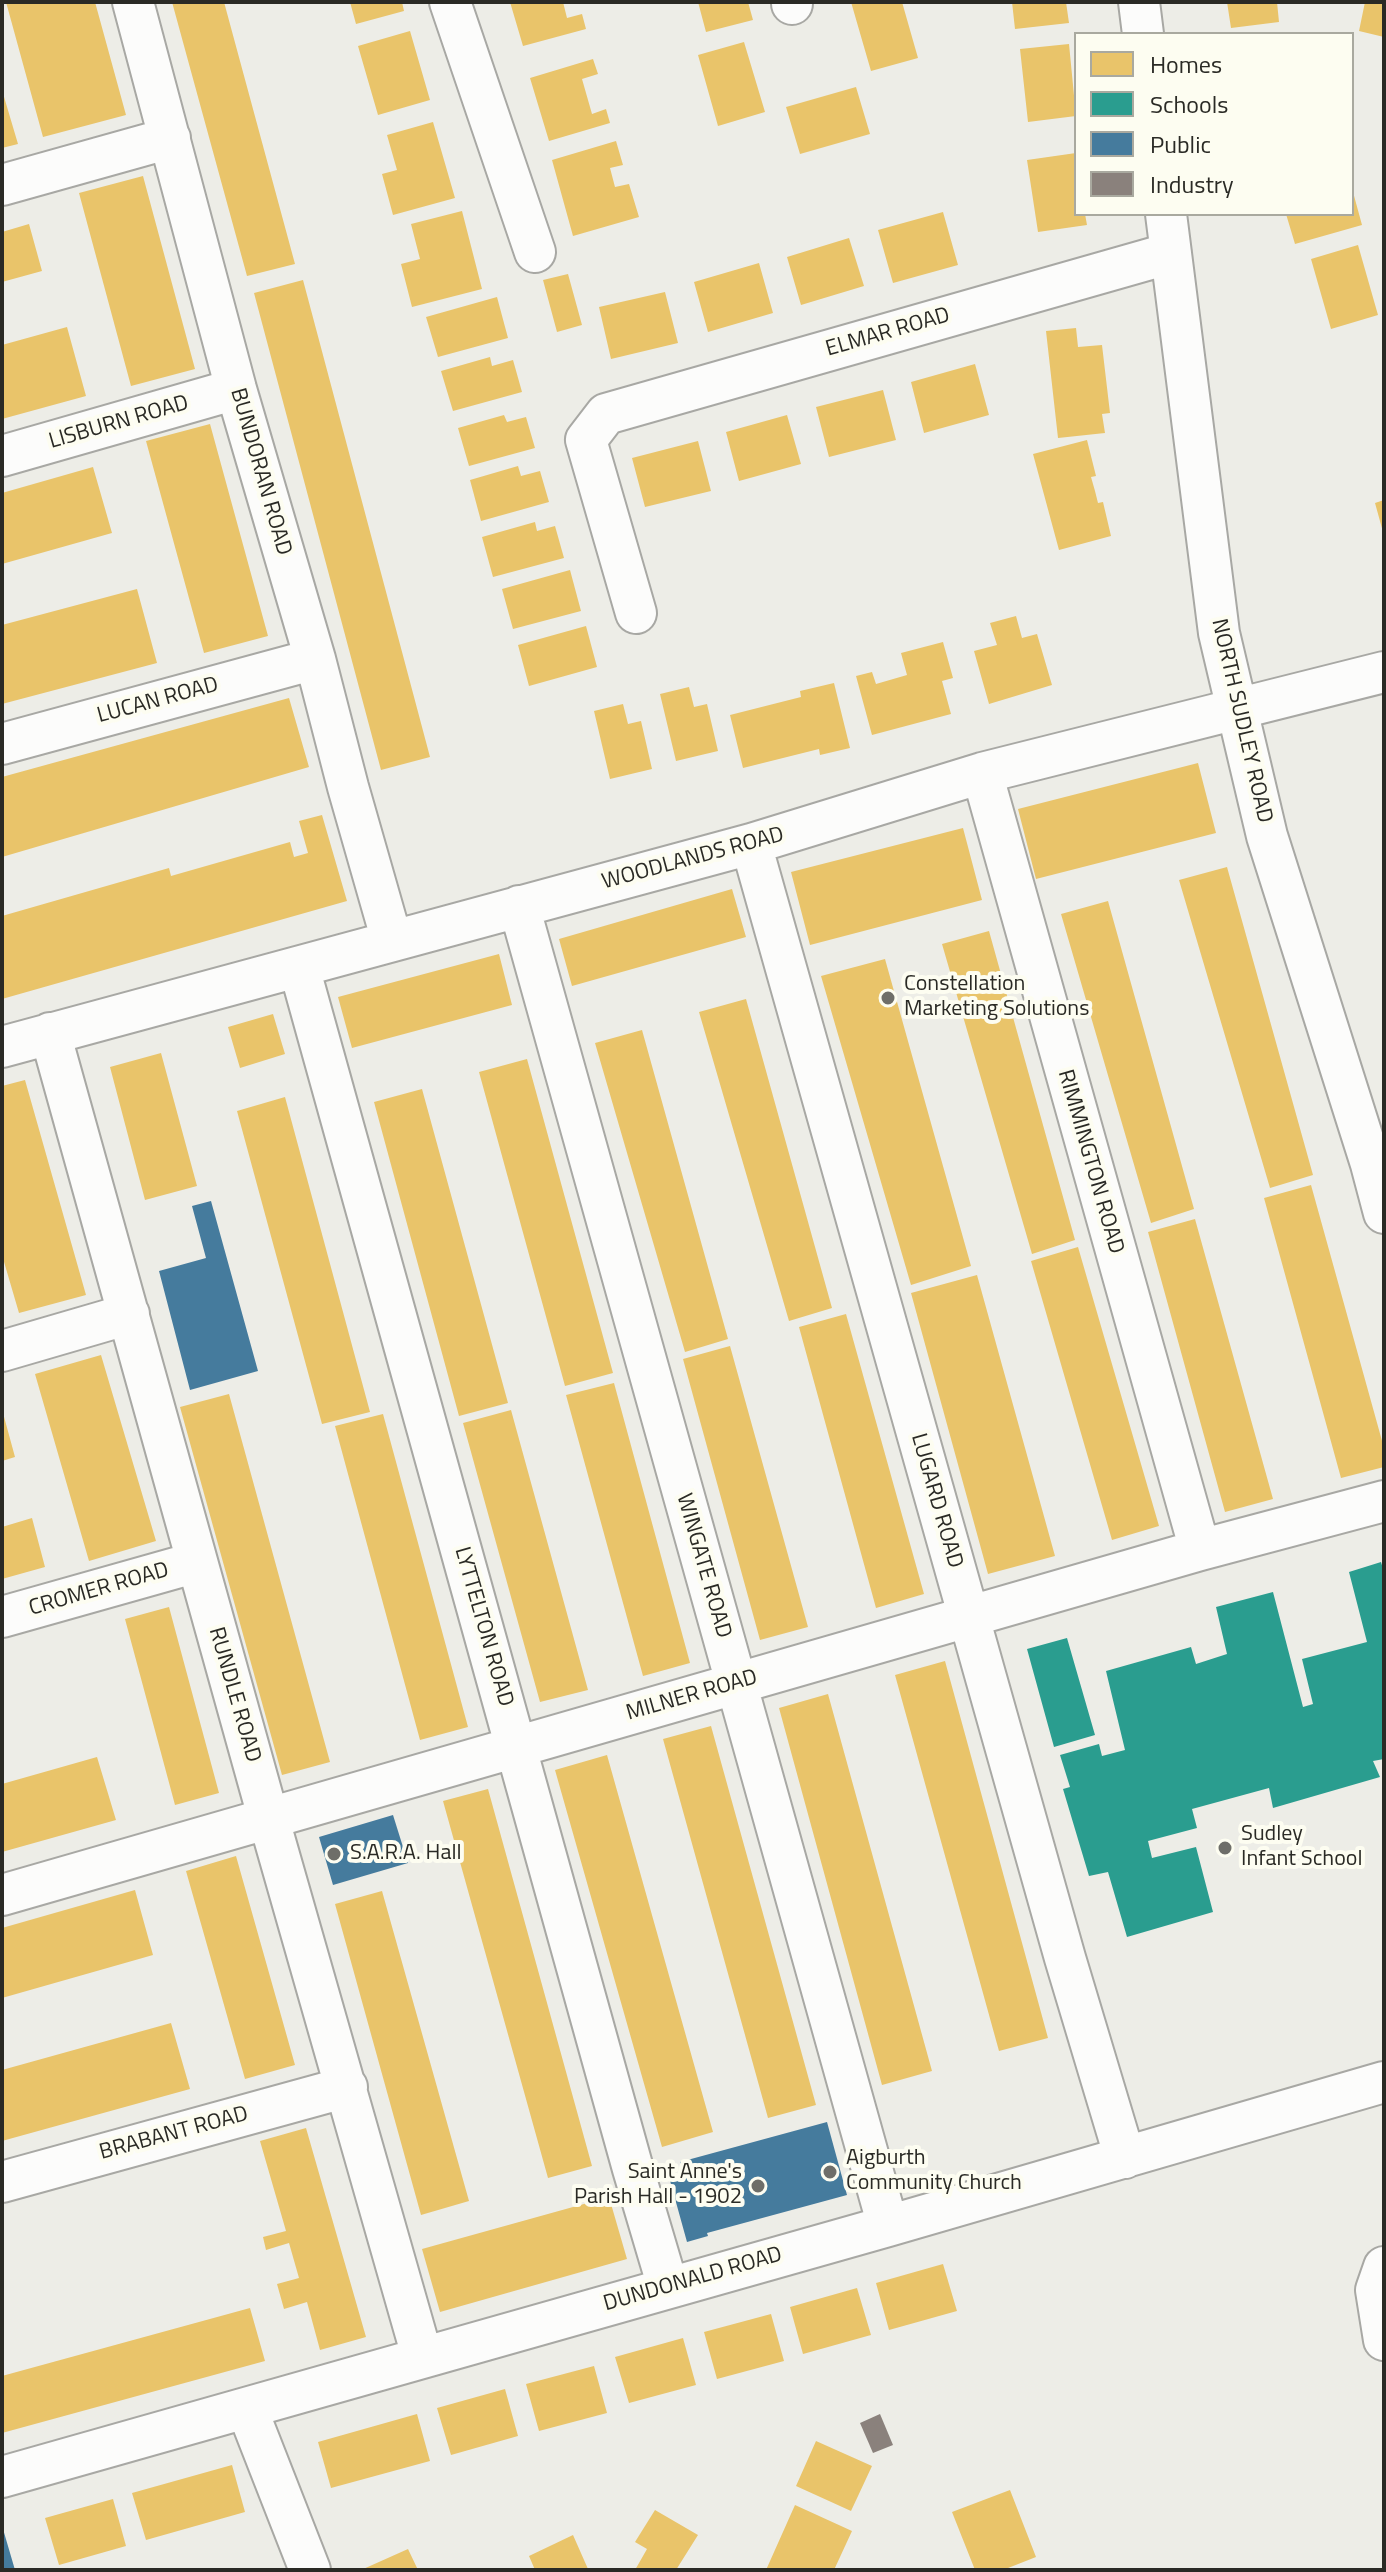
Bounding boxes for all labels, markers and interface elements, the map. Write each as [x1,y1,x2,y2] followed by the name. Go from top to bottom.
[1074,32,1354,216] legend
[1150,46,1222,82] text: Homes
[1150,86,1228,122] text: Schools
[1150,126,1211,162] text: Public
[1150,166,1234,202] text: Industry
[823,303,953,363] street label: ELMAR ROAD
[224,385,296,559] street label: BUNDORAN ROAD
[46,390,192,456] street label: LISBURN ROAD
[1205,616,1277,826] street label: NORTH SUDLEY ROAD
[95,672,221,730] street label: LUCAN ROAD
[599,822,787,896] street label: WOODLANDS ROAD
[904,972,1089,1024] place label: Constellation Marketing Solutions
[879,989,897,1007] marker: Constellation Marketing Solutions
[1051,1067,1129,1257] street label: RIMMINGTON ROAD
[904,1431,968,1571] street label: LUGARD ROAD
[670,1491,736,1641] street label: WINGATE ROAD
[448,1544,518,1710] street label: LYTTELTON ROAD
[26,1557,172,1623] street label: CROMER ROAD
[202,1624,266,1766] street label: RUNDLE ROAD
[623,1665,761,1727] street label: MILNER ROAD
[1241,1822,1362,1874] place label: Sudley Infant School
[1216,1839,1234,1857] marker: Sudley Infant School
[350,1841,462,1867] place label: S.A.R.A. Hall
[325,1845,343,1863] marker: S.A.R.A. Hall
[97,2101,251,2167] street label: BRABANT ROAD
[846,2146,1022,2198] place label: Aigburth Community Church
[574,2160,742,2212] place label: Saint Anne's Parish Hall - 1902
[821,2163,839,2181] marker: Aigburth Community Church
[749,2177,767,2195] marker: Saint Anne's Parish Hall - 1902
[601,2242,785,2318] street label: DUNDONALD ROAD

